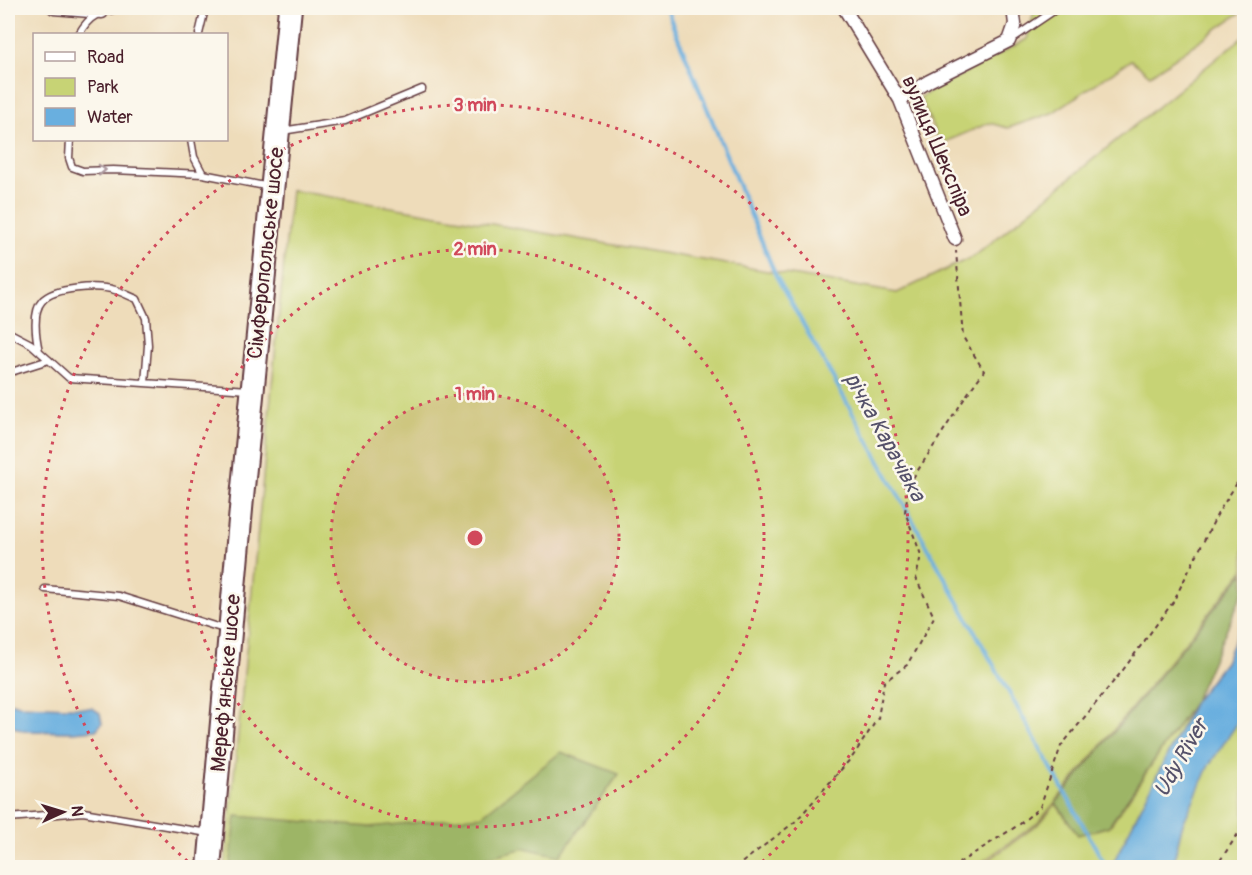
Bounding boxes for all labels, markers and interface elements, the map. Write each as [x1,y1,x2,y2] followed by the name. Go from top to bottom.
[33,33,228,141] legend
[87,46,124,69] text: Road
[895,71,979,221] street label: вулиця Шекспіра
[87,76,119,99] text: Park
[453,94,497,117] text: 3 min
[87,106,133,129] text: Water
[241,145,291,360] street label: Сімферопольське шосе
[97,164,106,176] one-way arrow
[453,238,497,261] text: 2 min
[838,368,933,508] water label: річка Карачівка
[455,383,495,406] text: 1 min
[465,528,485,548] centre of rings
[205,592,247,773] street label: Мереф'янське шосе
[1148,711,1216,802] water label: Udy River
[33,782,93,842] north arrow
[67,805,87,817] text: N

